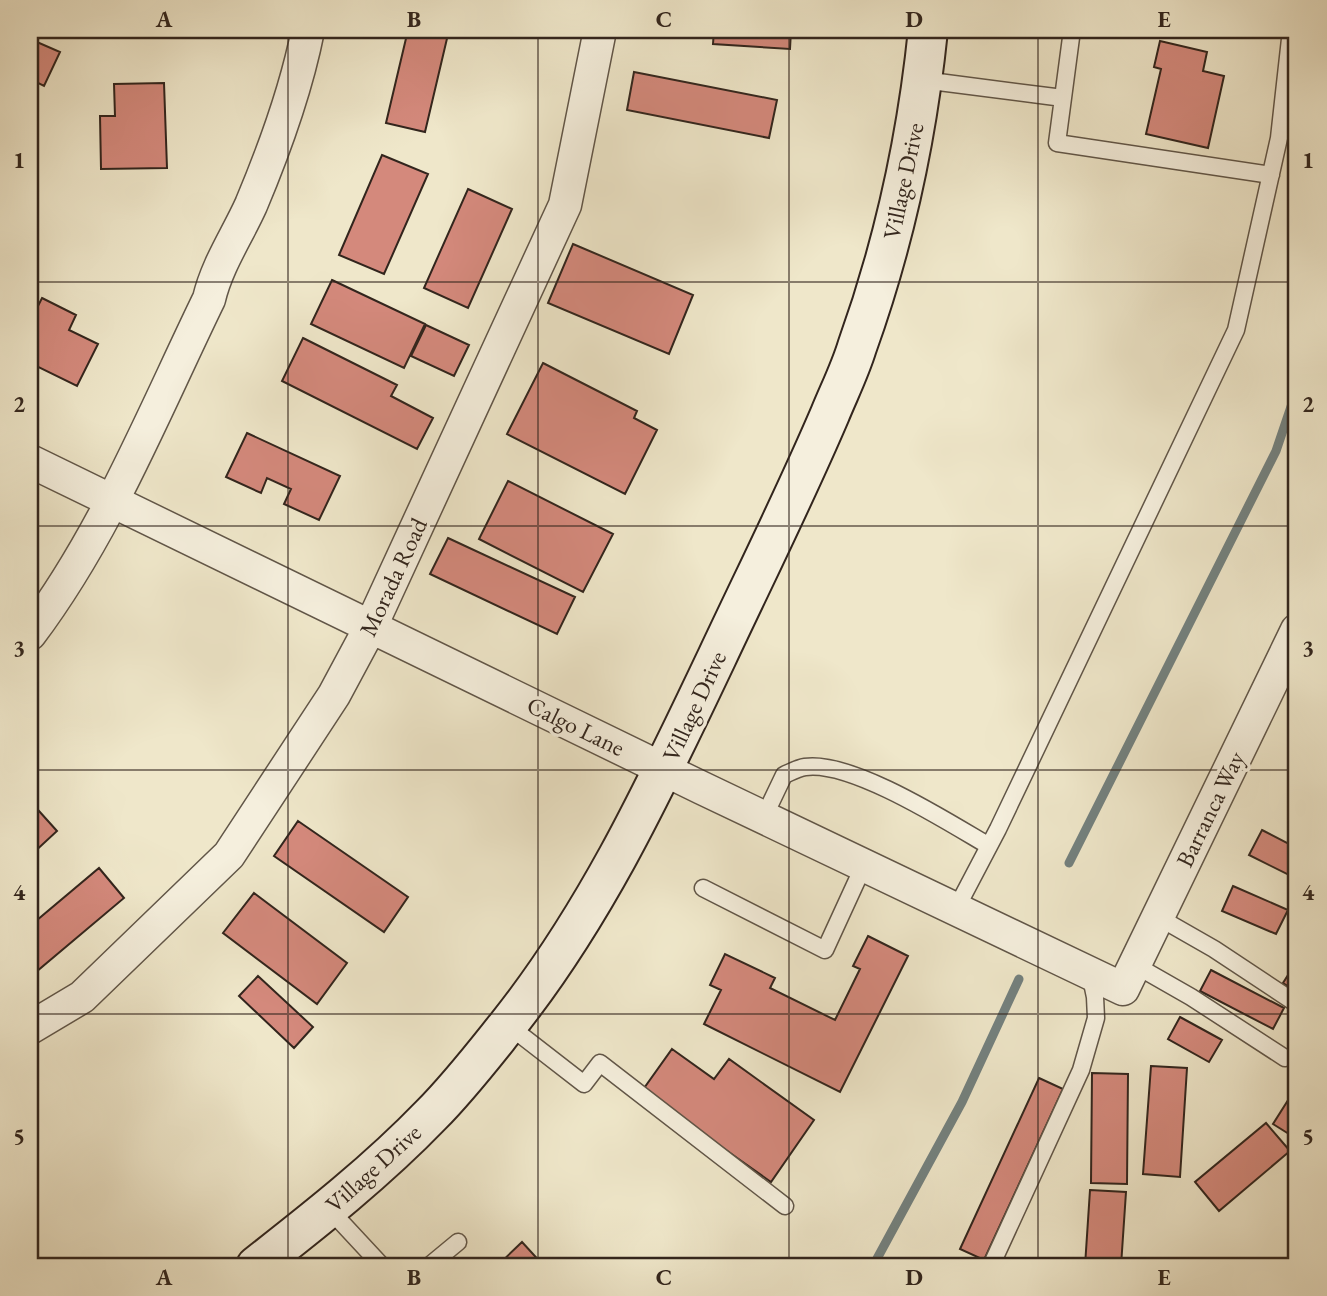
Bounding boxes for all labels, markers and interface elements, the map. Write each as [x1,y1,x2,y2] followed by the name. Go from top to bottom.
[155,4,173,34] text: A
[407,4,421,34] text: B
[656,4,672,34] text: C
[905,4,923,34] text: D
[1157,4,1171,34] text: E
[876,120,930,242] street label: Village Drive
[13,145,25,175] text: 1
[1302,145,1314,175] text: 1
[13,389,25,419] text: 2
[1302,389,1314,419] text: 2
[352,512,434,641] street label: Morada Road
[13,633,25,663] text: 3
[1302,633,1314,663] text: 3
[655,646,733,766] street label: Village Drive
[522,689,630,763] street label: Calgo Lane
[1169,746,1252,872] street label: Barranca Way
[13,877,26,907] text: 4
[1302,877,1315,907] text: 4
[319,1117,427,1219] street label: Village Drive
[13,1121,25,1151] text: 5
[1302,1121,1314,1151] text: 5
[155,1262,173,1292] text: A
[407,1262,421,1292] text: B
[656,1262,672,1292] text: C
[905,1262,923,1292] text: D
[1157,1262,1171,1292] text: E

